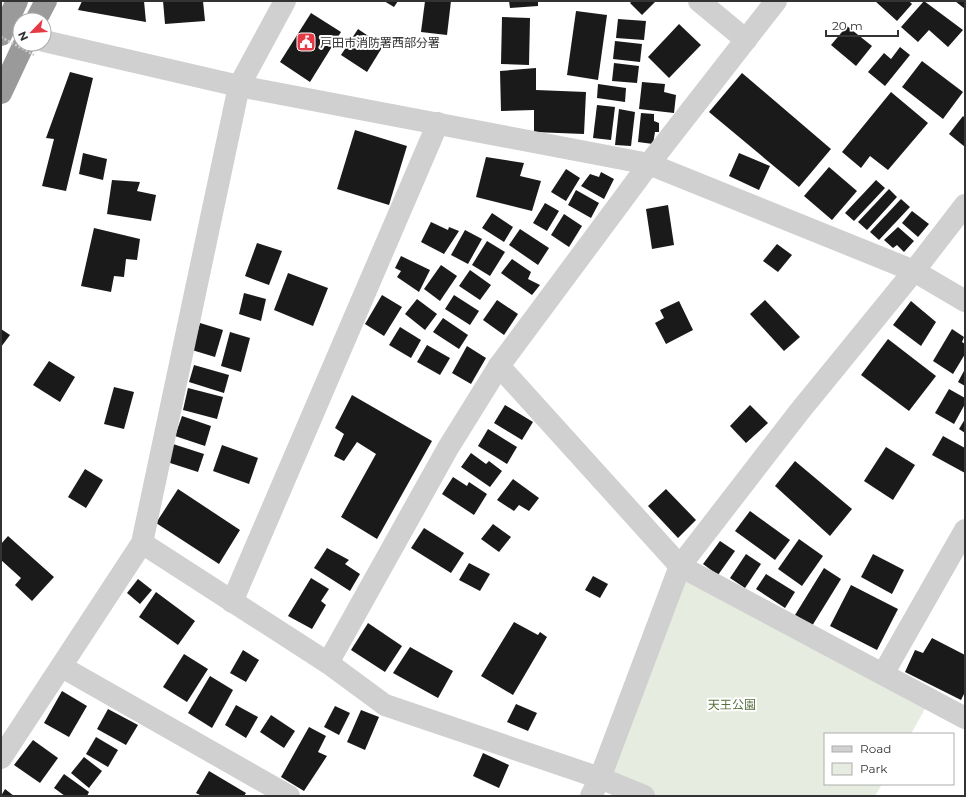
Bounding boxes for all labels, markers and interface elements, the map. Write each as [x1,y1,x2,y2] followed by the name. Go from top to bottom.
[12,12,52,52] north arrow
[826,12,898,38] scale bar
[832,18,863,33] text: 20 m
[15,29,31,43] text: N
[295,31,317,53] public building icon: 戸田市消防署西部分署
[320,35,440,50] place label: 戸田市消防署西部分署
[708,697,756,712] park label: 天王公園
[824,733,954,785] legend
[860,741,891,756] text: Road
[860,761,888,776] text: Park

